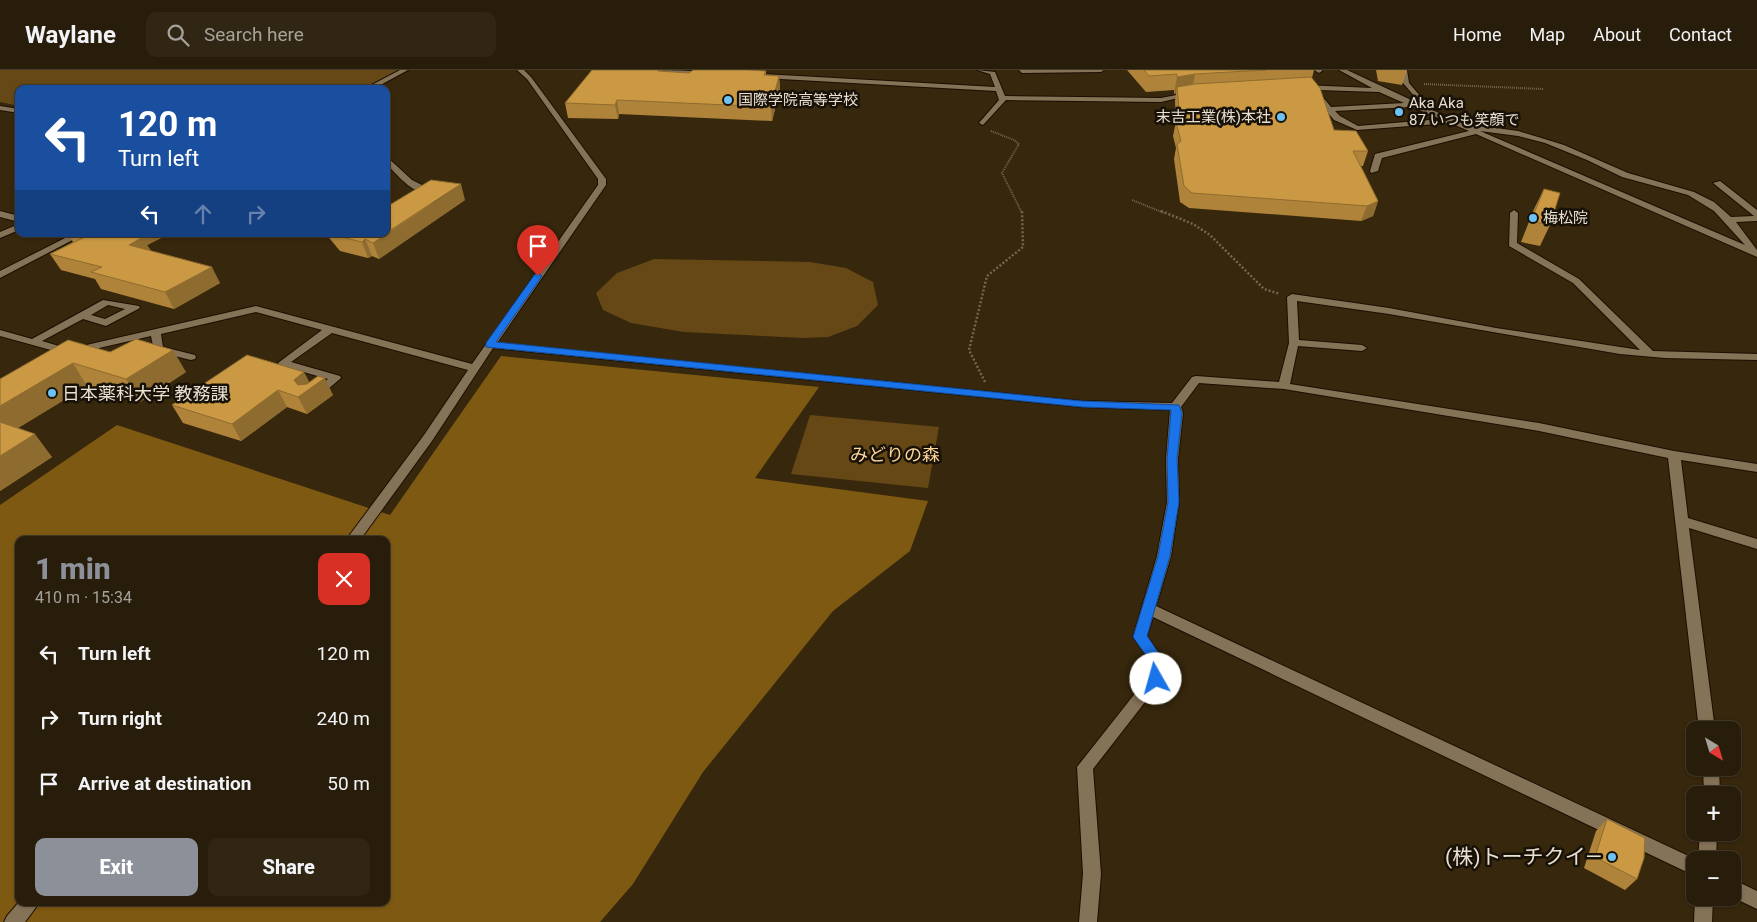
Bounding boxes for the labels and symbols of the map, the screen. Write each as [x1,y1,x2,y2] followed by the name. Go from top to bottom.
[738,91,858,109] place label: 国際学院高等学校
[722,94,734,106] marker: 国際学院高等学校
[1409,94,1520,129] place label: Aka Aka 87 いつも笑顔で
[1393,106,1405,118] marker: Aka Aka 87 いつも笑顔で
[1156,108,1271,126] place label: 末吉工業(株)本社
[1275,111,1287,123] marker: 末吉工業(株)本社
[1543,209,1588,227] place label: 梅松院
[1527,212,1539,224] marker: 梅松院
[517,225,559,276] pin
[62,383,228,404] place label: 日本薬科大学 教務課
[46,387,58,399] marker: 日本薬科大学 教務課
[850,444,940,465] park label: みどりの森
[1129,652,1181,704] position arrow
[1686,721,1741,776] north arrow
[1445,845,1602,869] place label: (株)トーチクイ―
[1606,851,1618,863] marker: (株)トーチクイ―

